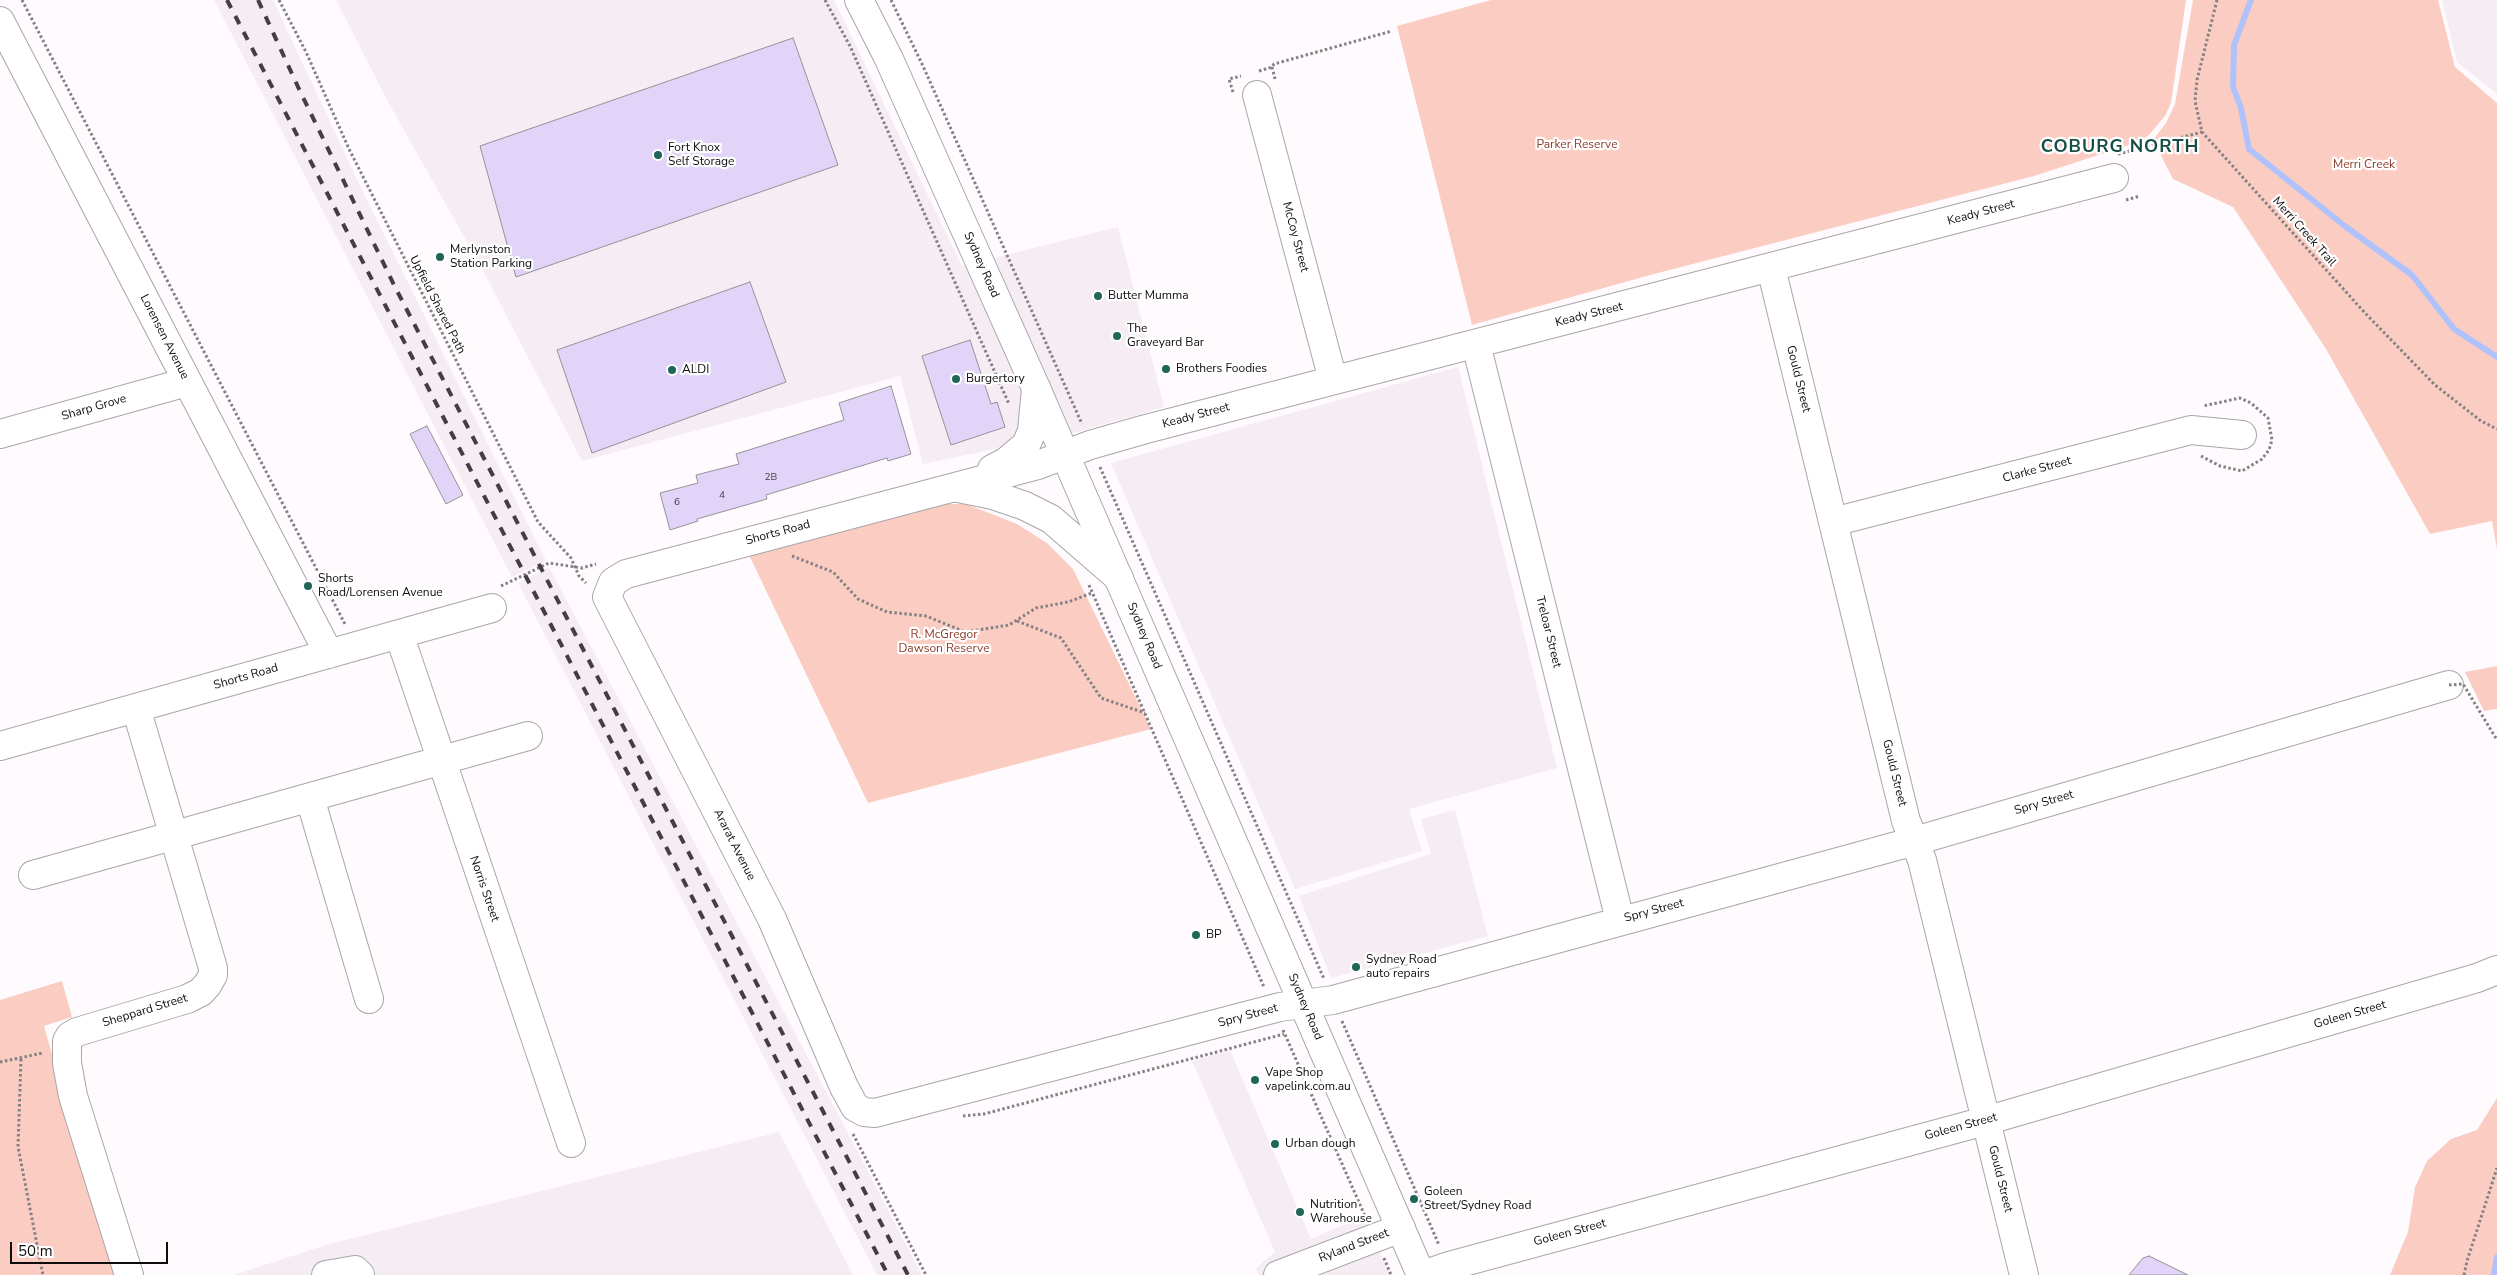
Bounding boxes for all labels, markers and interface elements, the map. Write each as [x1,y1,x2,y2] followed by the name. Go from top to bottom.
[2039,137,2201,159] district label: COBURG NORTH
[1536,138,1618,152] park label: Parker Reserve
[668,141,734,169] place label: Fort Knox Self Storage
[652,149,664,161] marker: Fort Knox Self Storage
[2333,158,2395,172] park label: Merri Creek
[2269,194,2339,270] street label: Merri Creek Trail
[1946,197,2016,229] street label: Keady Street
[1279,200,1311,274] street label: McCoy Street
[960,230,1002,300] street label: Sydney Road
[450,243,532,271] place label: Merlynston Station Parking
[434,251,446,263] marker: Merlynston Station Parking
[406,254,468,356] street label: Upfield Shared Path
[1108,289,1189,303] place label: Butter Mumma
[1092,290,1104,302] marker: Butter Mumma
[136,292,192,382] street label: Lorensen Avenue
[1554,300,1624,330] street label: Keady Street
[1127,322,1204,350] place label: The Graveyard Bar
[1111,330,1123,342] marker: The Graveyard Bar
[1783,344,1813,414] street label: Gould Street
[1176,362,1267,376] place label: Brothers Foodies
[682,363,709,377] place label: ALDI
[1160,363,1172,375] marker: Brothers Foodies
[666,364,678,376] marker: ALDI
[966,372,1025,386] place label: Burgertory
[950,373,962,385] marker: Burgertory
[60,392,128,424] street label: Sharp Grove
[1161,400,1231,432] street label: Keady Street
[2001,454,2073,486] street label: Clarke Street
[765,472,777,484] house number: 2B
[719,490,725,502] house number: 4
[674,497,680,509] house number: 6
[744,517,812,549] street label: Shorts Road
[318,572,443,600] place label: Shorts Road/Lorensen Avenue
[302,580,314,592] marker: Shorts Road/Lorensen Avenue
[1532,595,1564,669] street label: Treloar Street
[1124,601,1164,671] street label: Sydney Road
[898,628,990,656] park label: R. McGregor Dawson Reserve
[212,661,280,693] street label: Shorts Road
[1879,738,1909,808] street label: Gould Street
[2013,788,2075,818] street label: Spry Street
[710,807,758,883] street label: Ararat Avenue
[466,854,502,924] street label: Norris Street
[1623,896,1685,926] street label: Spry Street
[1206,928,1222,942] place label: BP
[1190,929,1202,941] marker: BP
[1366,953,1437,981] place label: Sydney Road auto repairs
[1350,961,1362,973] marker: Sydney Road auto repairs
[1285,972,1325,1042] street label: Sydney Road
[101,991,189,1031] street label: Sheppard Street
[2312,998,2388,1032] street label: Goleen Street
[1217,1001,1279,1031] street label: Spry Street
[1265,1066,1351,1094] place label: Vape Shop vapelink.com.au
[1249,1074,1261,1086] marker: Vape Shop vapelink.com.au
[1923,1110,1999,1144] street label: Goleen Street
[1285,1137,1356,1151] place label: Urban dough
[1269,1138,1281,1150] marker: Urban dough
[1985,1144,2015,1214] street label: Gould Street
[1424,1185,1531,1213] place label: Goleen Street/Sydney Road
[1408,1193,1420,1205] marker: Goleen Street/Sydney Road
[1310,1198,1372,1226] place label: Nutrition Warehouse
[1294,1206,1306,1218] marker: Nutrition Warehouse
[1532,1216,1608,1250] street label: Goleen Street
[1317,1226,1391,1266] street label: Ryland Street
[12,1232,170,1264] scale bar
[18,1241,53,1261] text: 50 m

